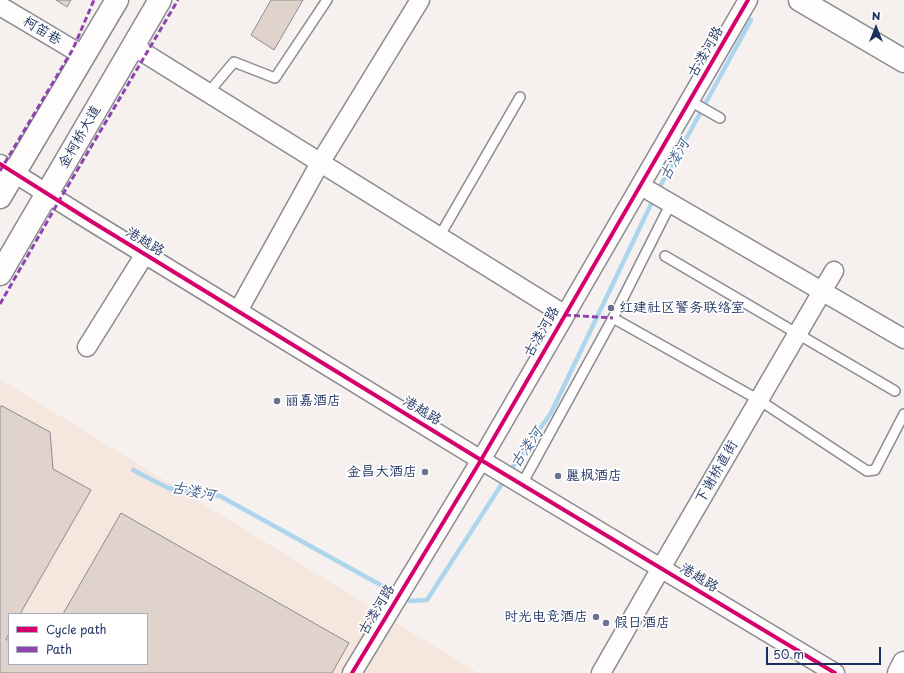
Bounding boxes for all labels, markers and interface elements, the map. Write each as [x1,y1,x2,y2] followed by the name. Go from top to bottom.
[872,7,880,24] text: N
[856,8,896,48] north arrow
[20,13,64,49] street label: 柯笛巷
[685,24,727,80] street label: 古溇河路
[55,102,105,172] street label: 金柯桥大道
[656,136,694,184] water label: 古溇河
[123,224,167,260] street label: 港越路
[619,300,745,316] place label: 红建社区警务联络室
[606,303,616,313] marker: 红建社区警务联络室
[521,304,563,360] street label: 古溇河路
[285,393,341,409] place label: 丽嘉酒店
[400,393,444,429] street label: 港越路
[272,396,282,406] marker: 丽嘉酒店
[507,424,547,472] water label: 古溇河
[692,437,742,507] street label: 下谢桥直街
[347,464,417,480] place label: 金昌大酒店
[420,467,430,477] marker: 金昌大酒店
[566,468,622,484] place label: 麗枫酒店
[553,471,563,481] marker: 麗枫酒店
[169,479,217,505] water label: 古溇河
[677,560,721,596] street label: 港越路
[355,582,399,638] street label: 古溇河路
[504,609,588,625] place label: 时光电竞酒店
[591,612,601,622] marker: 时光电竞酒店
[8,613,148,665] legend
[614,615,670,631] place label: 假日酒店
[601,618,611,628] marker: 假日酒店
[46,620,107,638] text: Cycle path
[768,639,883,665] scale bar
[46,640,72,658] text: Path
[773,645,804,663] text: 50 m

